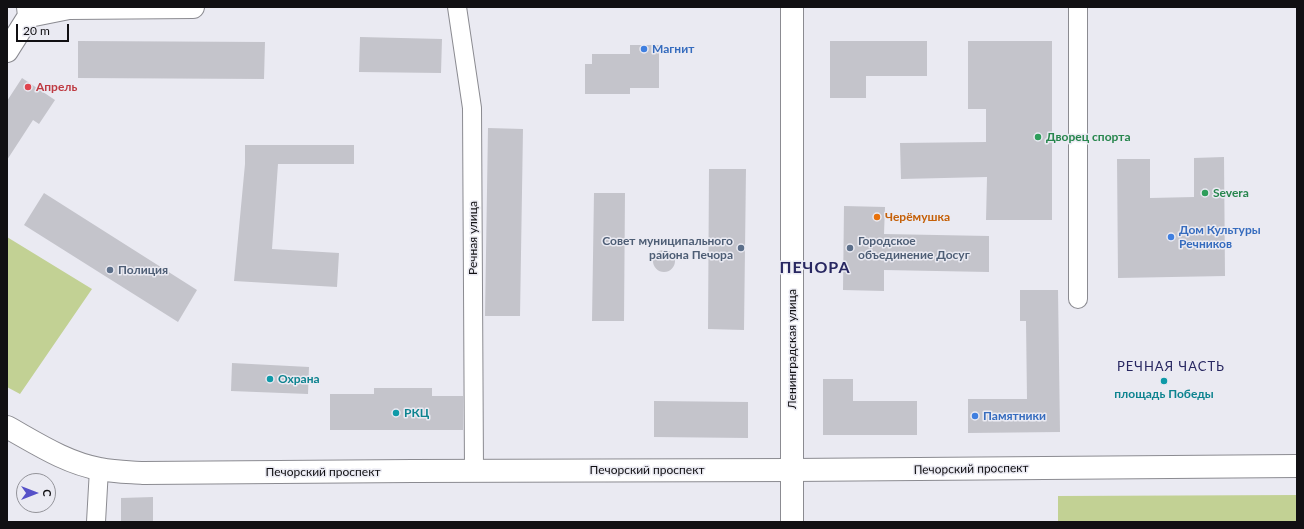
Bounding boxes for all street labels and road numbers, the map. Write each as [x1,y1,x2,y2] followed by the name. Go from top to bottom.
[466,201,480,275] street label: Речная улица
[785,289,799,409] street label: Ленинградская улица
[913,461,1029,477] street label: Печорский проспект
[590,463,704,477] street label: Печорский проспект
[266,465,380,479] street label: Печорский проспект

